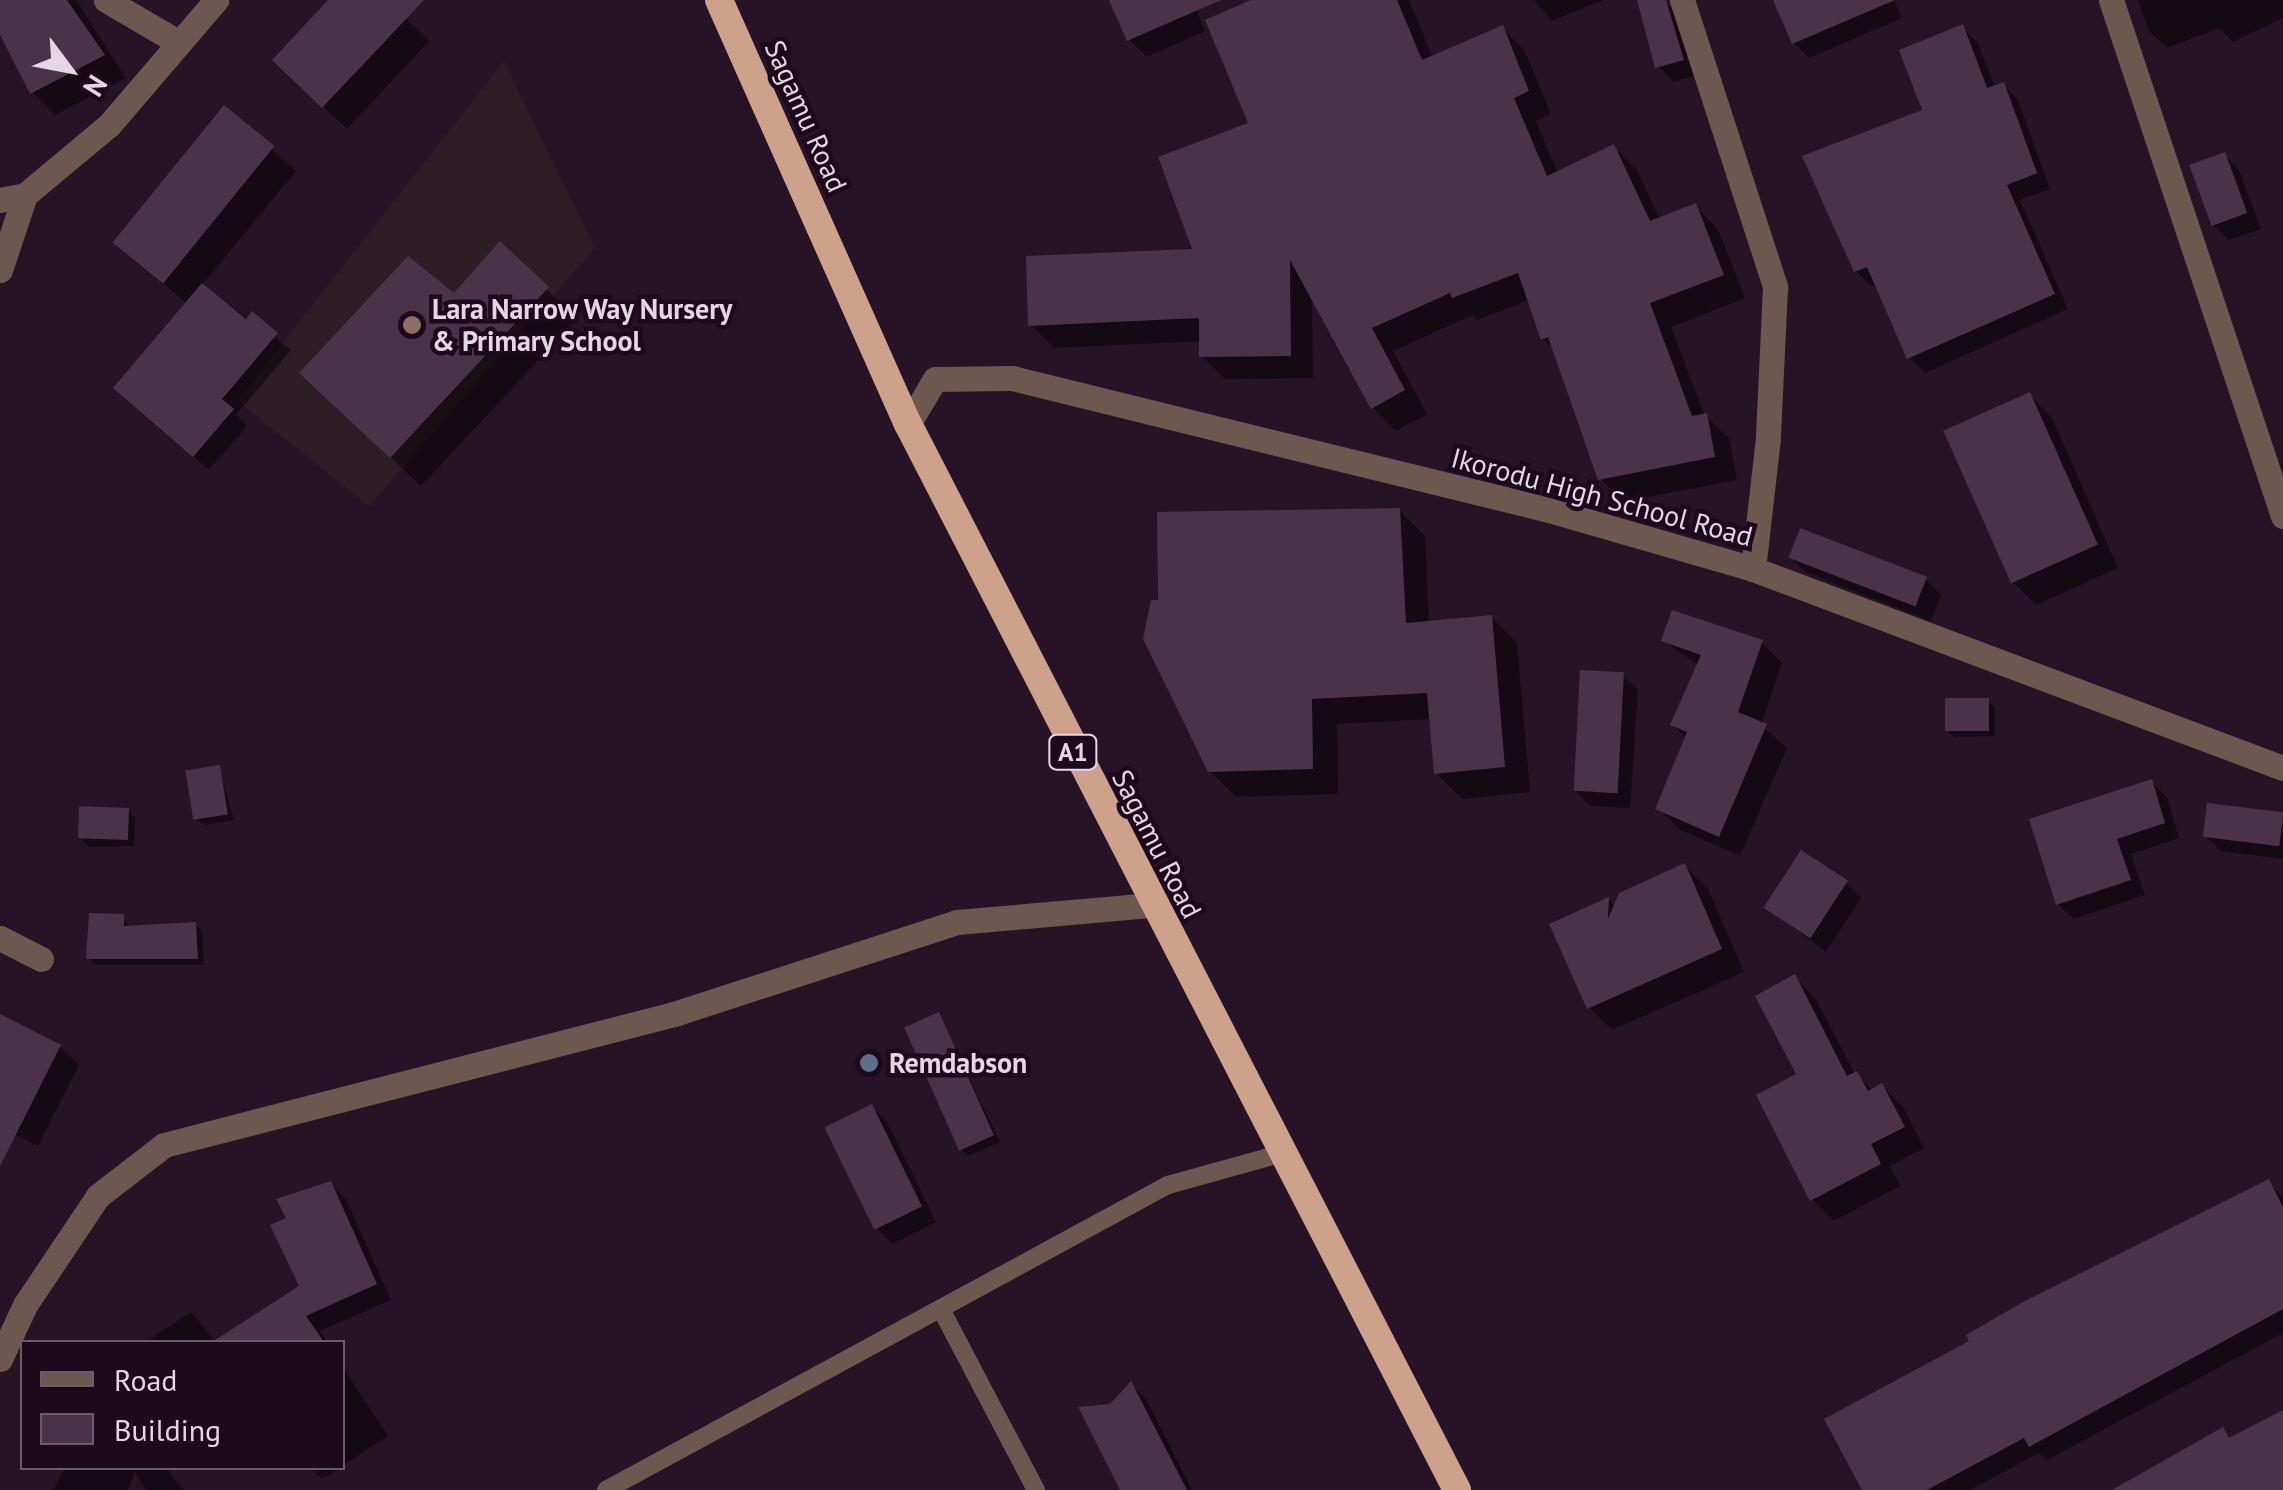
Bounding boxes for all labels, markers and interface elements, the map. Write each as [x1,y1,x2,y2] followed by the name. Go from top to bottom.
[20,20,120,120] north arrow
[758,35,854,197] street label: Sagamu Road
[75,69,116,104] text: N
[432,292,735,358] place label: Lara Narrow Way Nursery & Primary School
[401,314,423,336] marker: Lara Narrow Way Nursery & Primary School
[1448,441,1756,553] street label: Ikorodu High School Road
[1048,732,1098,772] road number: A1
[1105,764,1209,924] street label: Sagamu Road
[889,1046,1027,1080] place label: Remdabson
[858,1052,880,1074] marker: Remdabson
[20,1340,345,1470] legend
[114,1360,178,1399] text: Road
[114,1410,221,1449] text: Building

